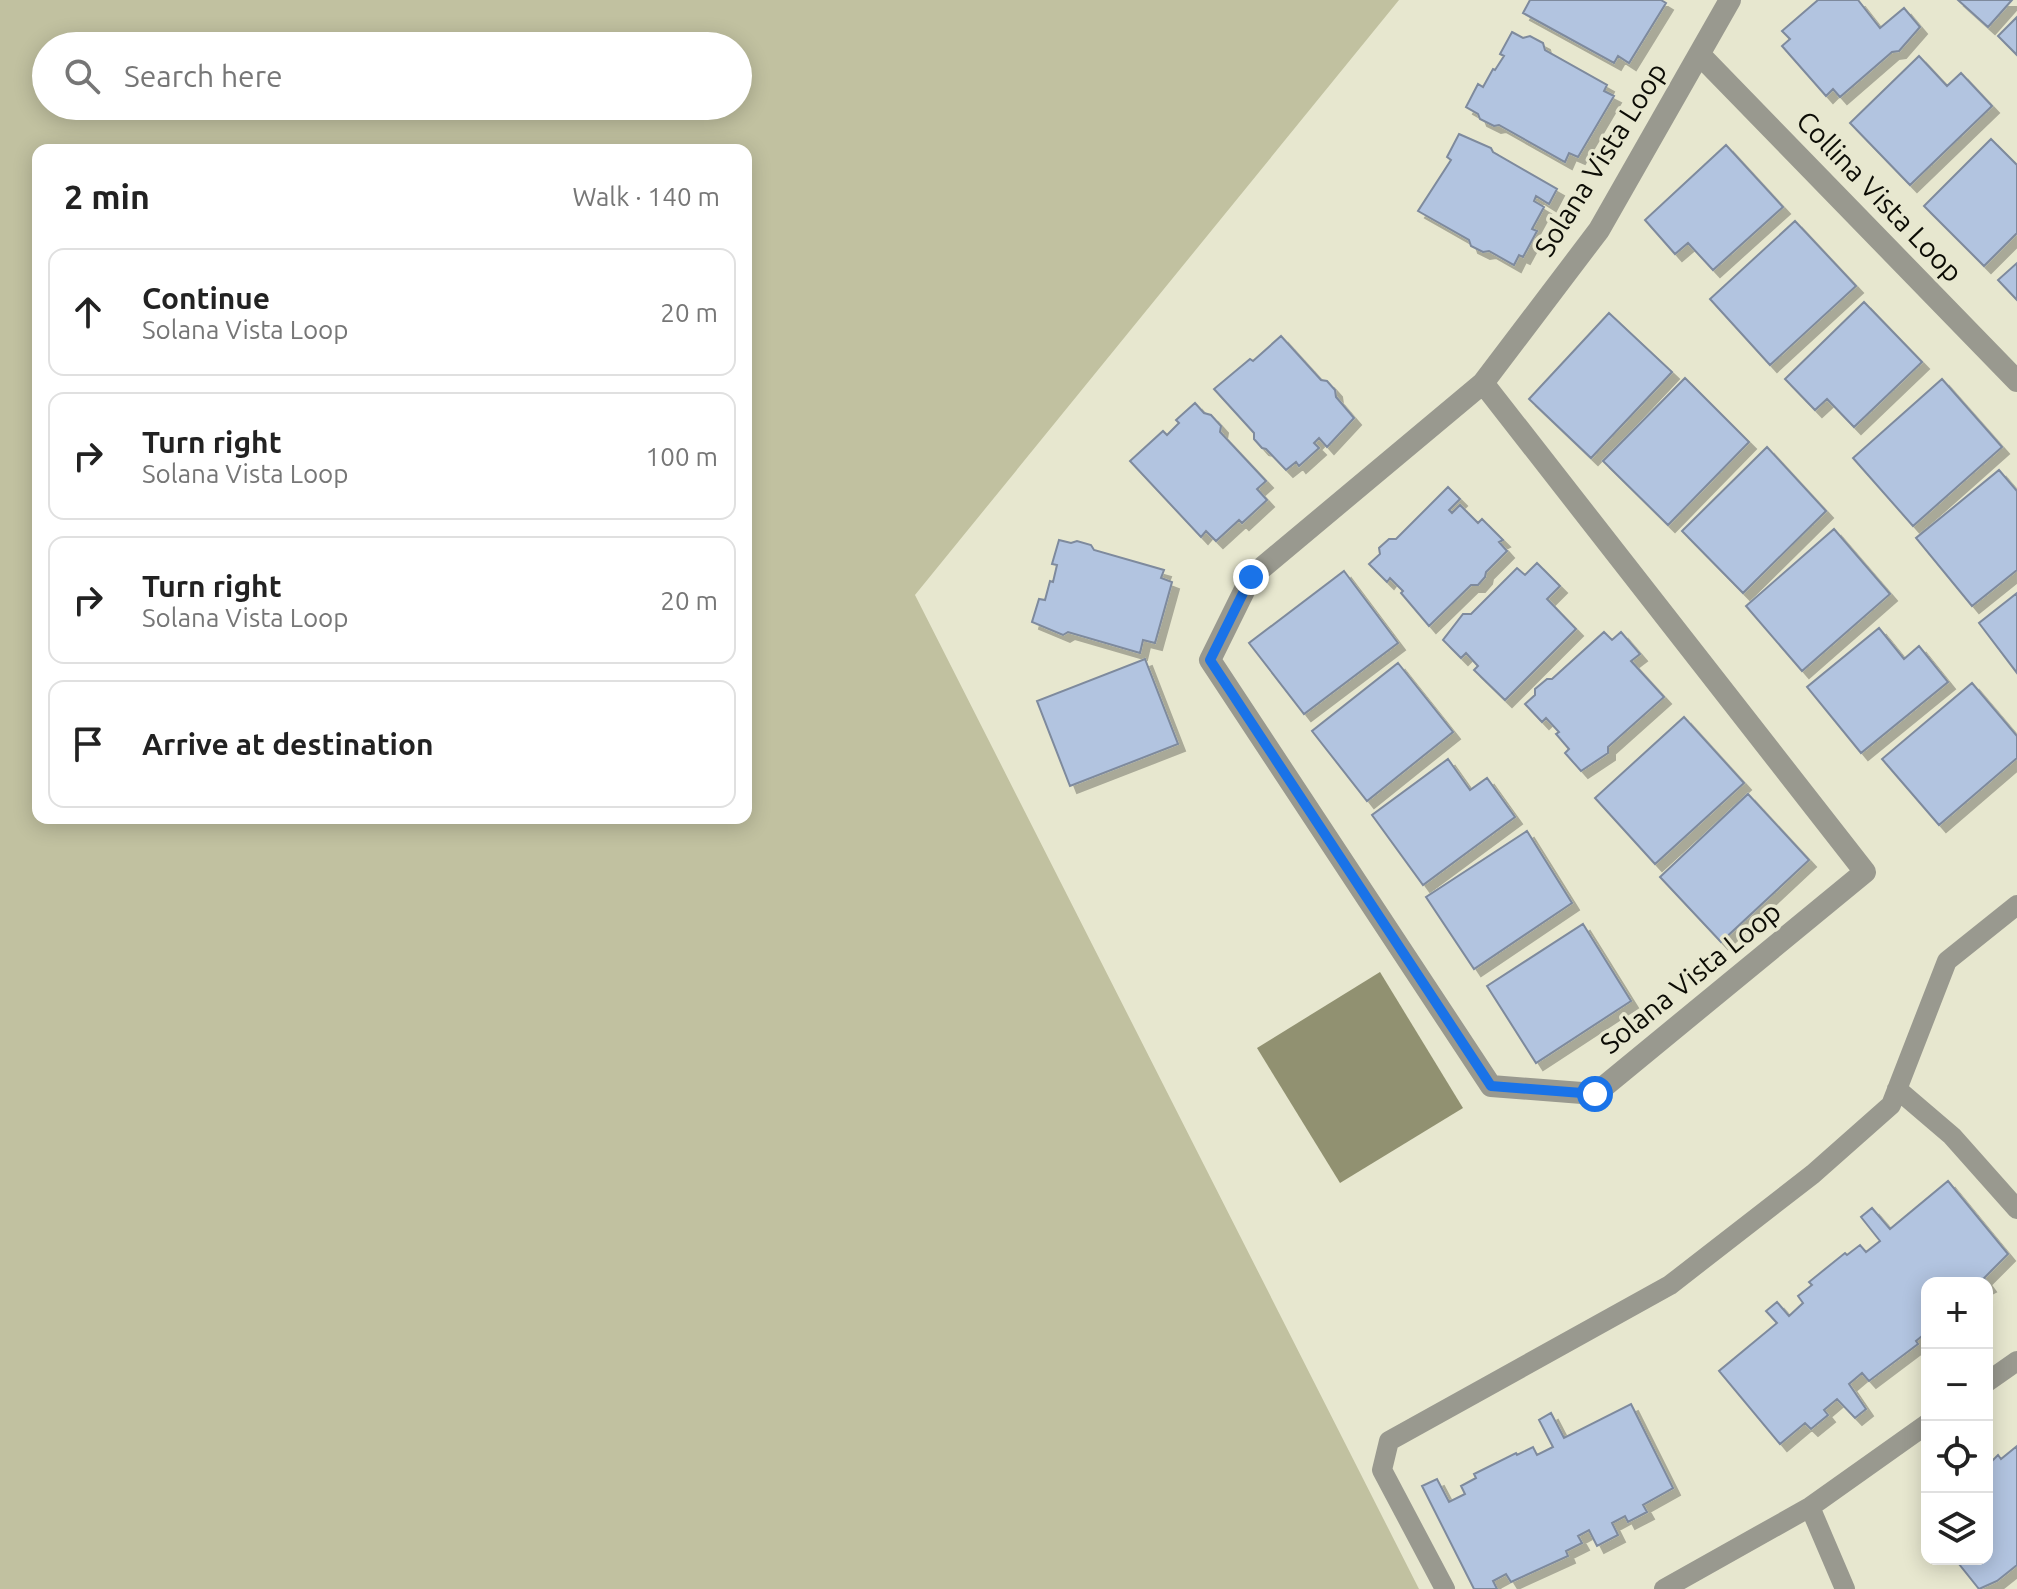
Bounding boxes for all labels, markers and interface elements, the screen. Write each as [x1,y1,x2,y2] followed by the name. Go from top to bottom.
[32,32,752,120] search box
[60,54,104,98] icon: search
[1528,56,1672,262] street label: Solana Vista Loop
[124,59,283,93] text: Search here
[1791,104,1969,288] street label: Collina Vista Loop
[64,177,150,215] text: 2 min
[572,182,720,211] text: Walk · 140 m
[142,281,270,315] text: Continue
[66,290,110,334] icon: ahead
[660,298,718,327] text: 20 m
[142,315,349,344] text: Solana Vista Loop
[142,425,282,459] text: Turn right
[66,434,110,478] icon: right
[646,442,718,471] text: 100 m
[142,459,349,488] text: Solana Vista Loop
[1233,559,1269,595] route end
[142,569,282,603] text: Turn right
[66,578,110,622] icon: right
[660,586,718,615] text: 20 m
[142,603,349,632] text: Solana Vista Loop
[66,722,110,766] icon: arrive
[142,727,434,761] text: Arrive at destination
[1594,895,1786,1059] street label: Solana Vista Loop
[1577,1076,1613,1112] route start
[1921,1277,1993,1565] map controls
[1921,1277,1993,1349] button: +
[1921,1349,1993,1421] button: −
[1921,1421,1993,1493] button: locate
[1921,1493,1993,1565] button: layers

